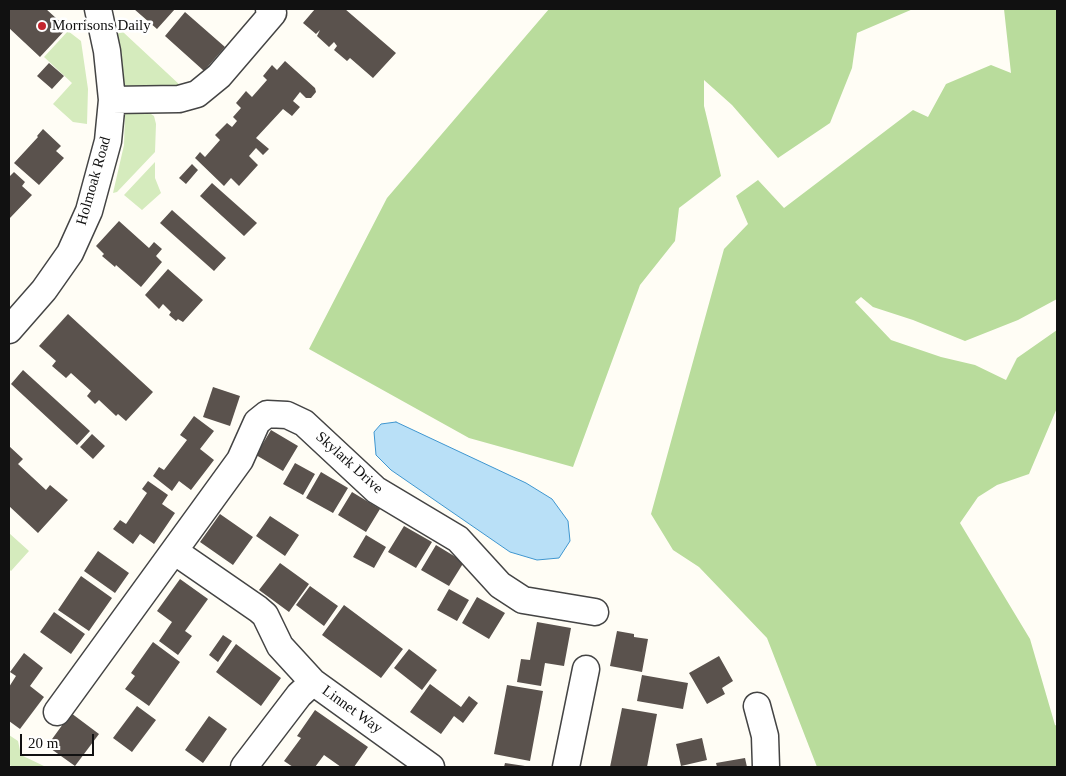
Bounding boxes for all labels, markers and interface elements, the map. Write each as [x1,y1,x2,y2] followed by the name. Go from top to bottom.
[52,17,151,35] place label: Morrisons Daily
[36,20,48,32] marker: Morrisons Daily
[73,135,115,227] street label: Holmoak Road
[312,428,386,498] street label: Skylark Drive
[318,682,386,738] street label: Linnet Way
[22,724,96,756] scale bar
[28,735,58,751] text: 20 m

